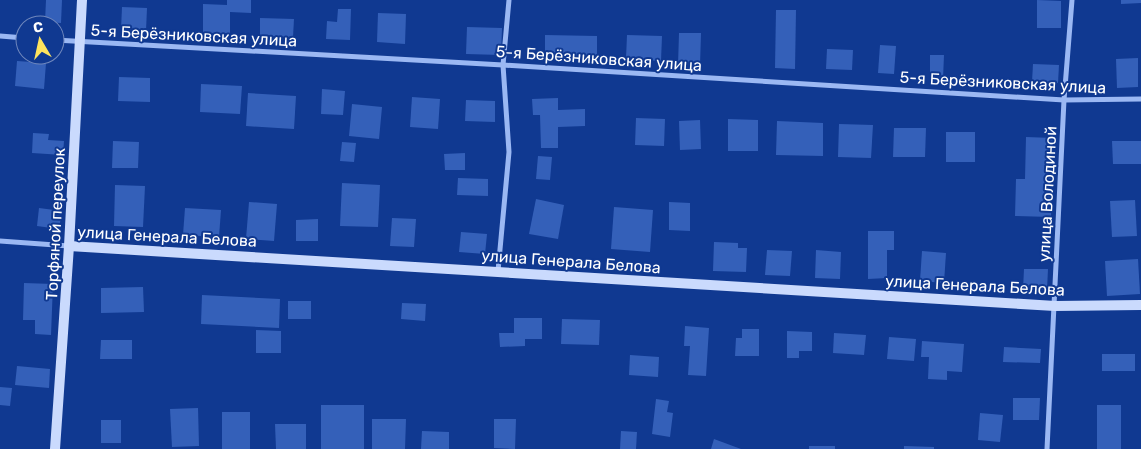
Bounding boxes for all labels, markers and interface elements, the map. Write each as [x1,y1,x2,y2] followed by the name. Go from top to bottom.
[15,15,65,65] north arrow
[32,18,44,37] text: С
[90,21,298,50] street label: 5-я Берёзниковская улица
[495,42,703,75] street label: 5-я Берёзниковская улица
[899,68,1107,97] street label: 5-я Берёзниковская улица
[1034,126,1061,263] street label: улица Володиной
[42,147,69,301] street label: Торфяной переулок
[77,222,257,251] street label: улица Генерала Белова
[481,246,661,277] street label: улица Генерала Белова
[885,271,1065,300] street label: улица Генерала Белова

